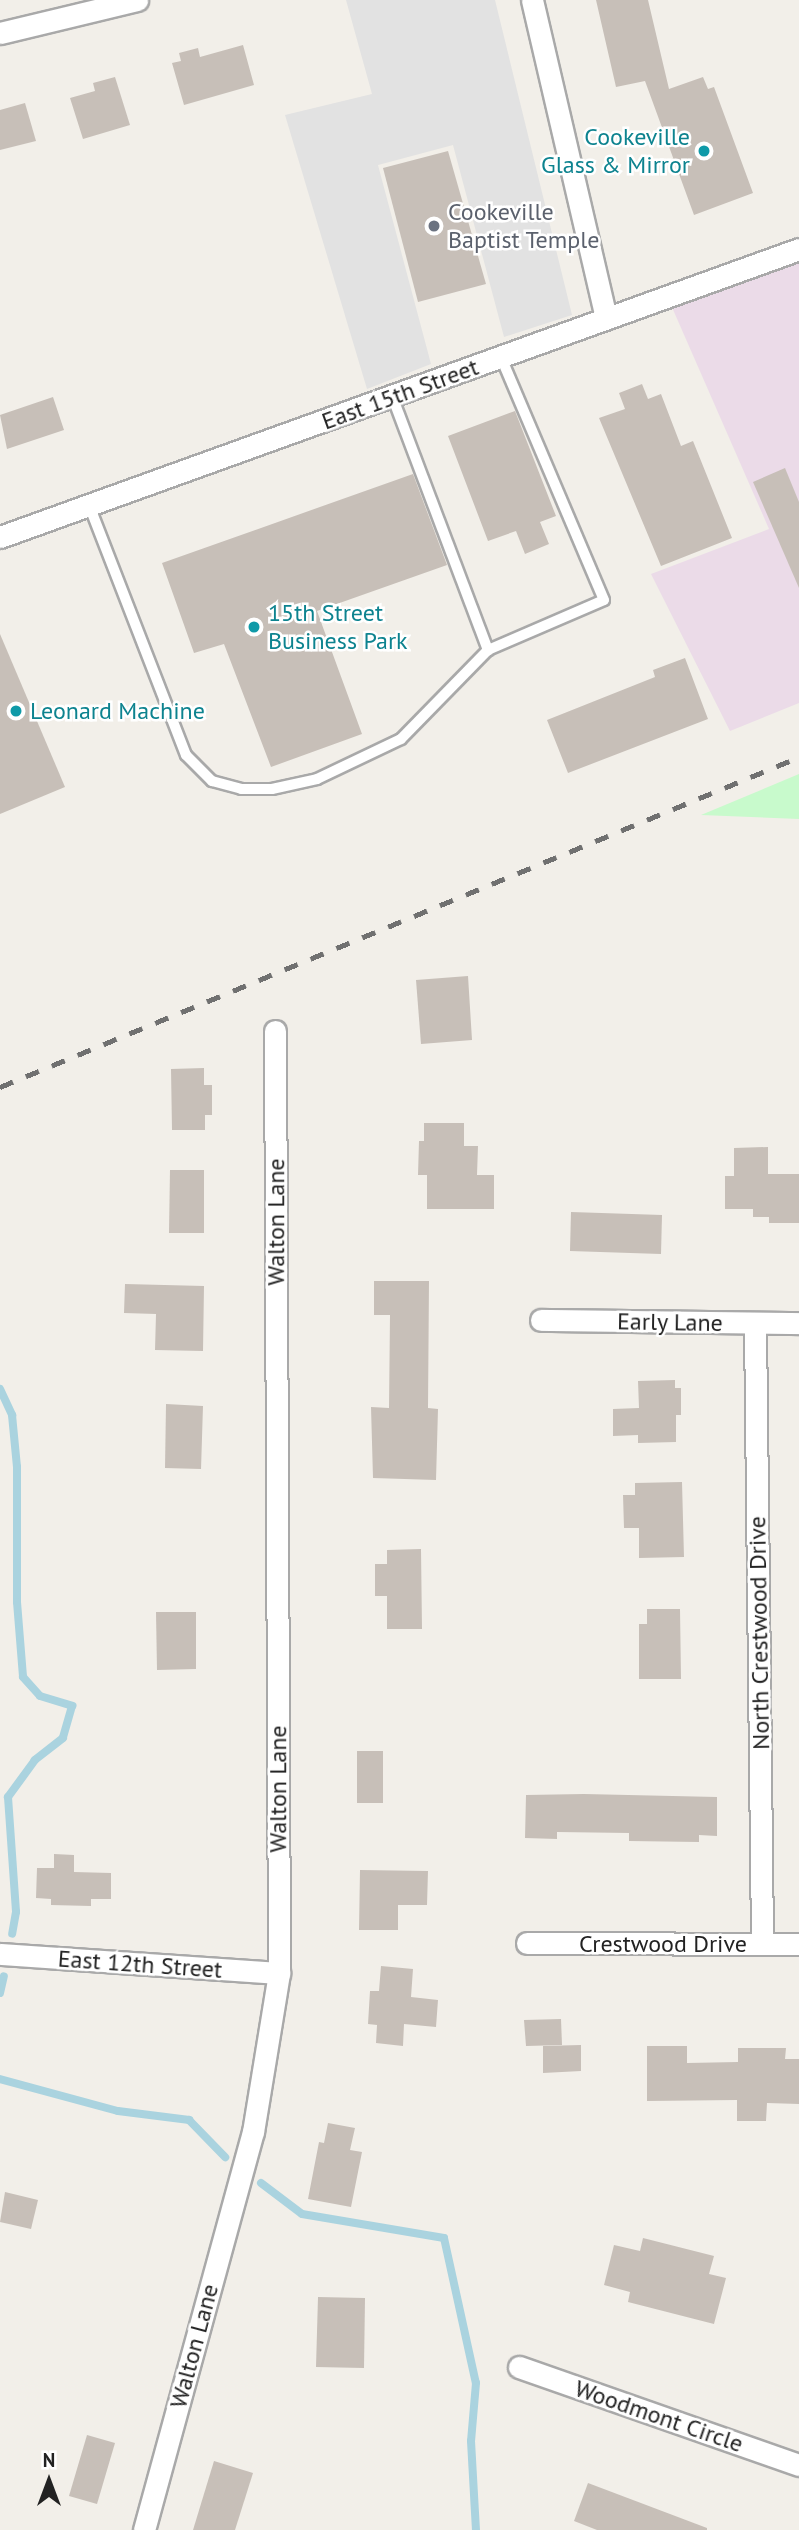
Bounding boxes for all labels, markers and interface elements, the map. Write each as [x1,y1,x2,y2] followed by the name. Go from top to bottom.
[541,123,690,179] place label: Cookeville Glass & Mirror
[696,143,712,159] marker: Cookeville Glass & Mirror
[448,198,600,254] place label: Cookeville Baptist Temple
[426,218,442,234] marker: Cookeville Baptist Temple
[318,352,482,436] street label: East 15th Street
[268,599,408,655] place label: 15th Street Business Park
[246,619,262,635] marker: 15th Street Business Park
[30,697,205,725] place label: Leonard Machine
[8,703,24,719] marker: Leonard Machine
[262,1158,290,1286] street label: Walton Lane
[616,1307,724,1337] street label: Early Lane
[743,1516,775,1750] street label: North Crestwood Drive
[264,1725,292,1853] street label: Walton Lane
[579,1930,747,1958] street label: Crestwood Drive
[57,1944,223,1984] street label: East 12th Street
[164,2281,224,2411] street label: Walton Lane
[571,2374,747,2458] street label: Woodmont Circle
[14,2446,84,2516] north arrow
[43,2448,55,2472] text: N

